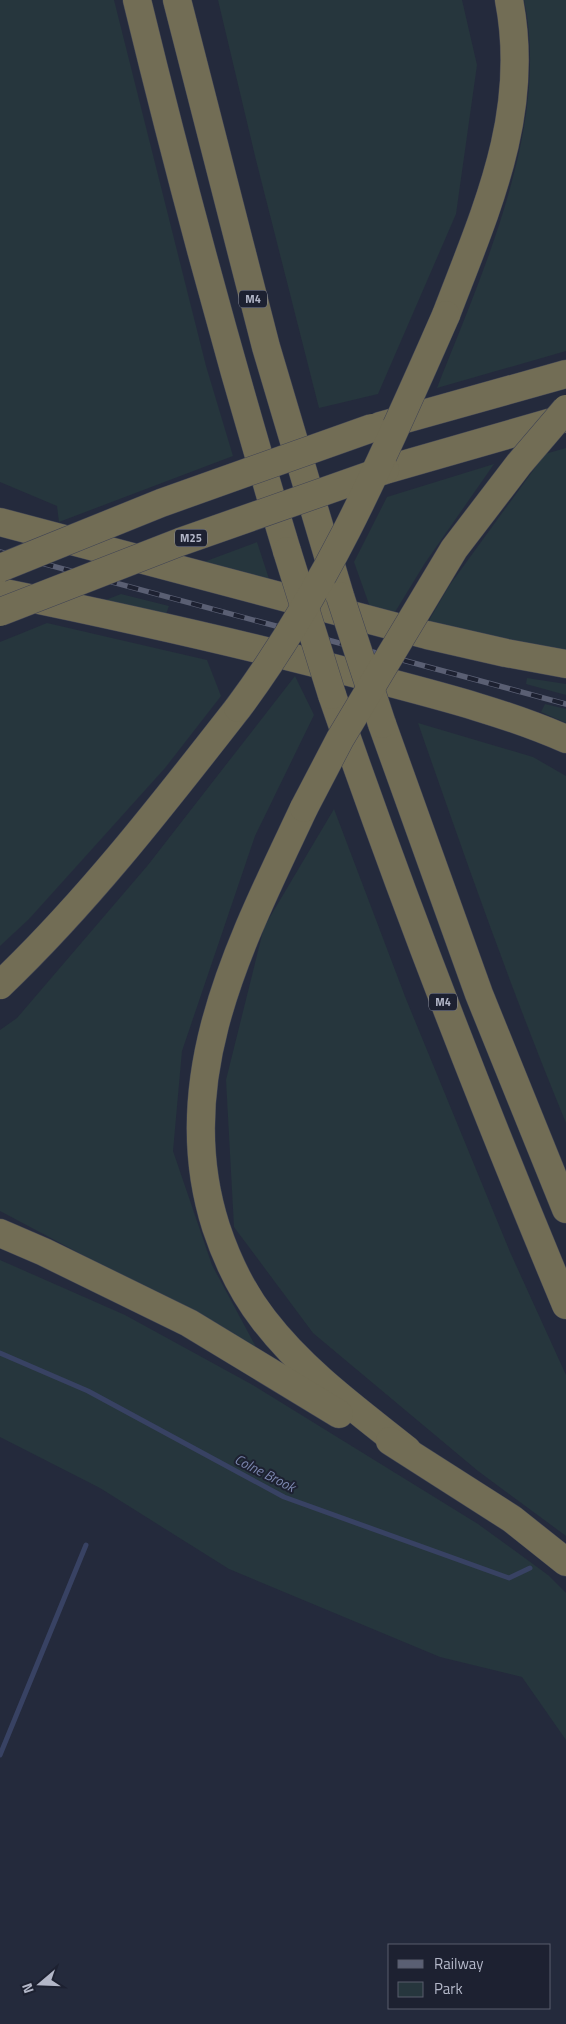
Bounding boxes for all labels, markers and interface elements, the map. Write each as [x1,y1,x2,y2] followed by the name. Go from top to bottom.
[239,290,267,308] road number: M4
[175,530,207,546] road number: M25
[429,994,457,1010] road number: M4
[231,1448,301,1498] water label: Colne Brook
[388,1944,551,2009] legend
[434,1952,484,1975] text: Railway
[15,1959,65,2009] north arrow
[434,1977,463,2000] text: Park
[16,1980,39,1996] text: N

